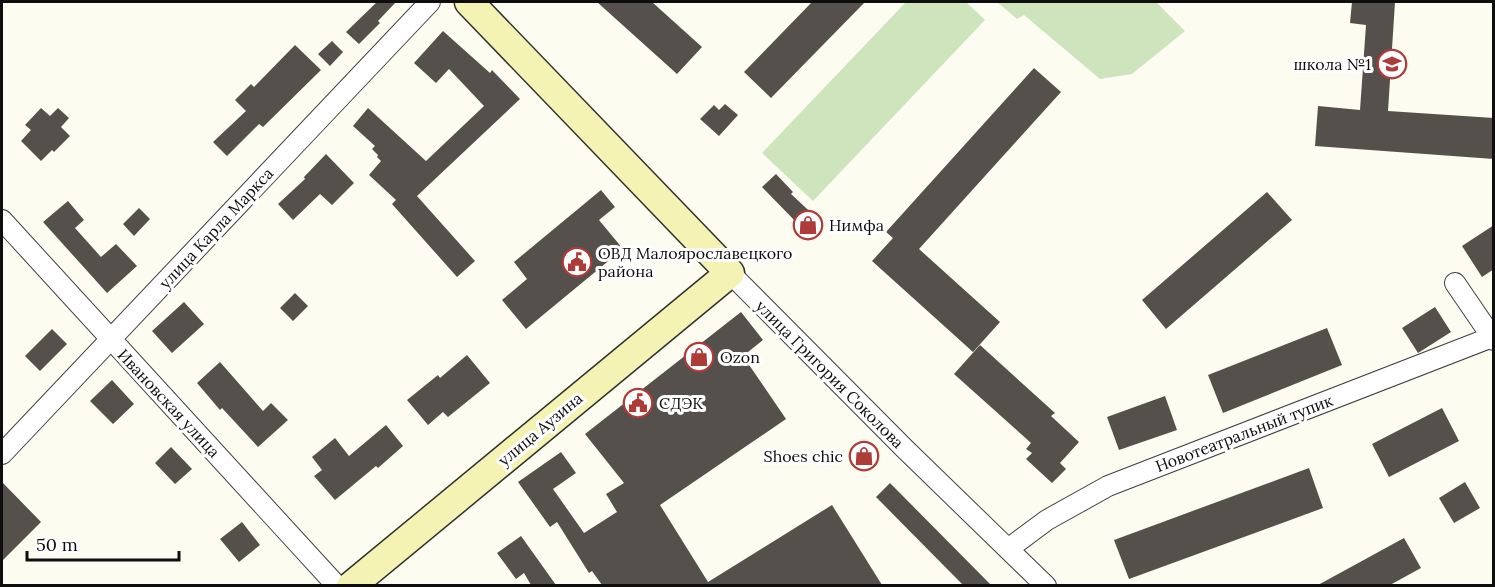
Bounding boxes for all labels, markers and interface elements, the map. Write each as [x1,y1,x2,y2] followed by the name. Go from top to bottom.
[1376,48,1408,80] school or university icon: школа №1
[1294,54,1371,74] place label: школа №1
[155,163,277,293] street label: улица Карла Маркса
[792,209,824,241] shop icon: Нимфа
[829,215,884,235] place label: Нимфа
[598,243,792,281] place label: ОВД Малоярославецкого района
[561,246,593,278] public building icon: ОВД Малоярославецкого района
[752,296,908,452] street label: улица Григория Соколова
[683,341,715,373] shop icon: Ozon
[114,345,224,461] street label: Ивановская улица
[720,347,760,367] place label: Ozon
[622,387,654,419] public building icon: СДЭК
[494,388,586,470] street label: улица Аузина
[1153,390,1336,476] street label: Новотеатральный тупик
[659,393,703,413] place label: СДЭК
[848,440,880,472] shop icon: Shoes chic
[764,446,843,466] place label: Shoes chic
[27,524,178,562] scale bar
[36,533,78,556] text: 50 m

